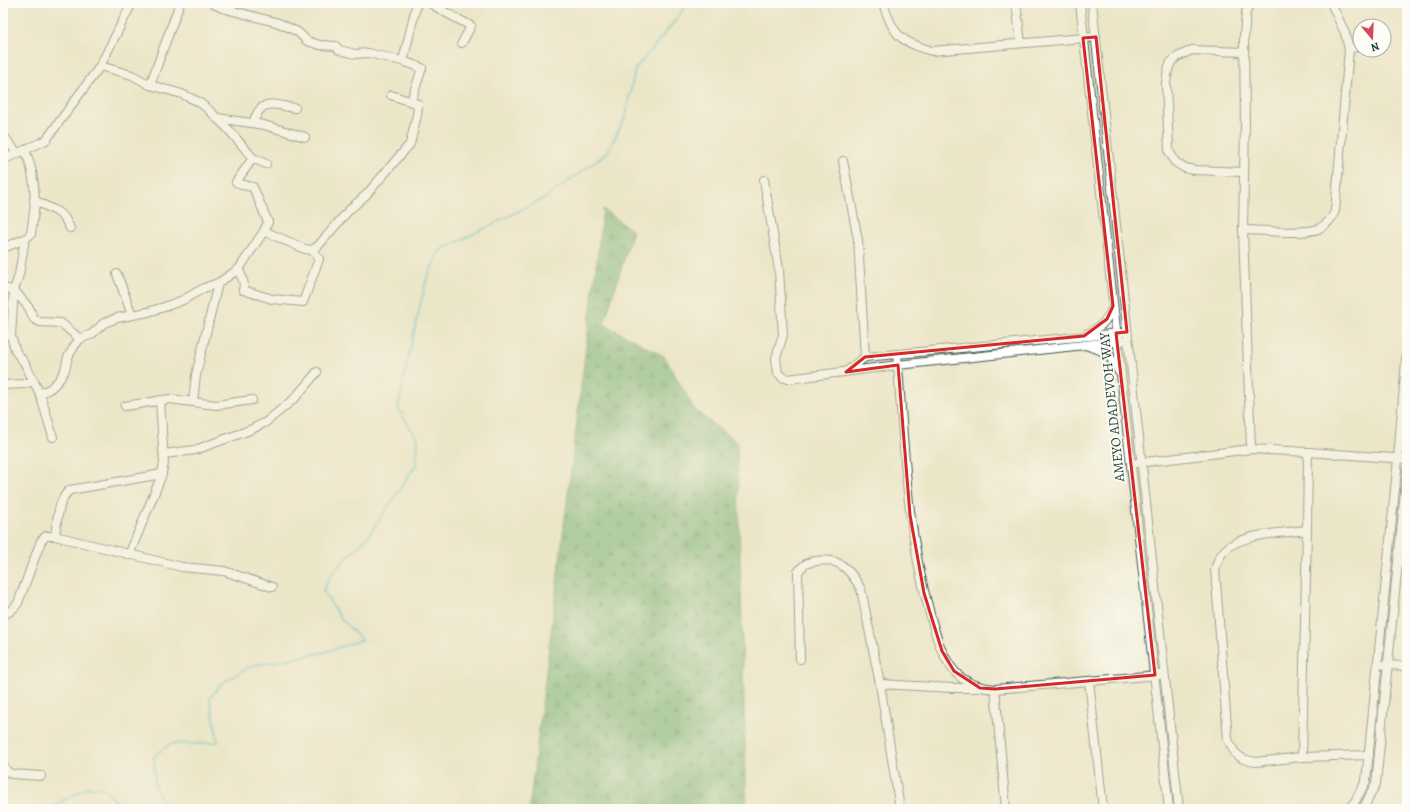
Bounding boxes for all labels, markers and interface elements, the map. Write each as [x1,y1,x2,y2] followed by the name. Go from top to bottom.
[1352,18,1392,58] north arrow
[1369,39,1381,55] text: N
[1095,331,1129,484] street label: AMEYO ADADEVOH WAY

